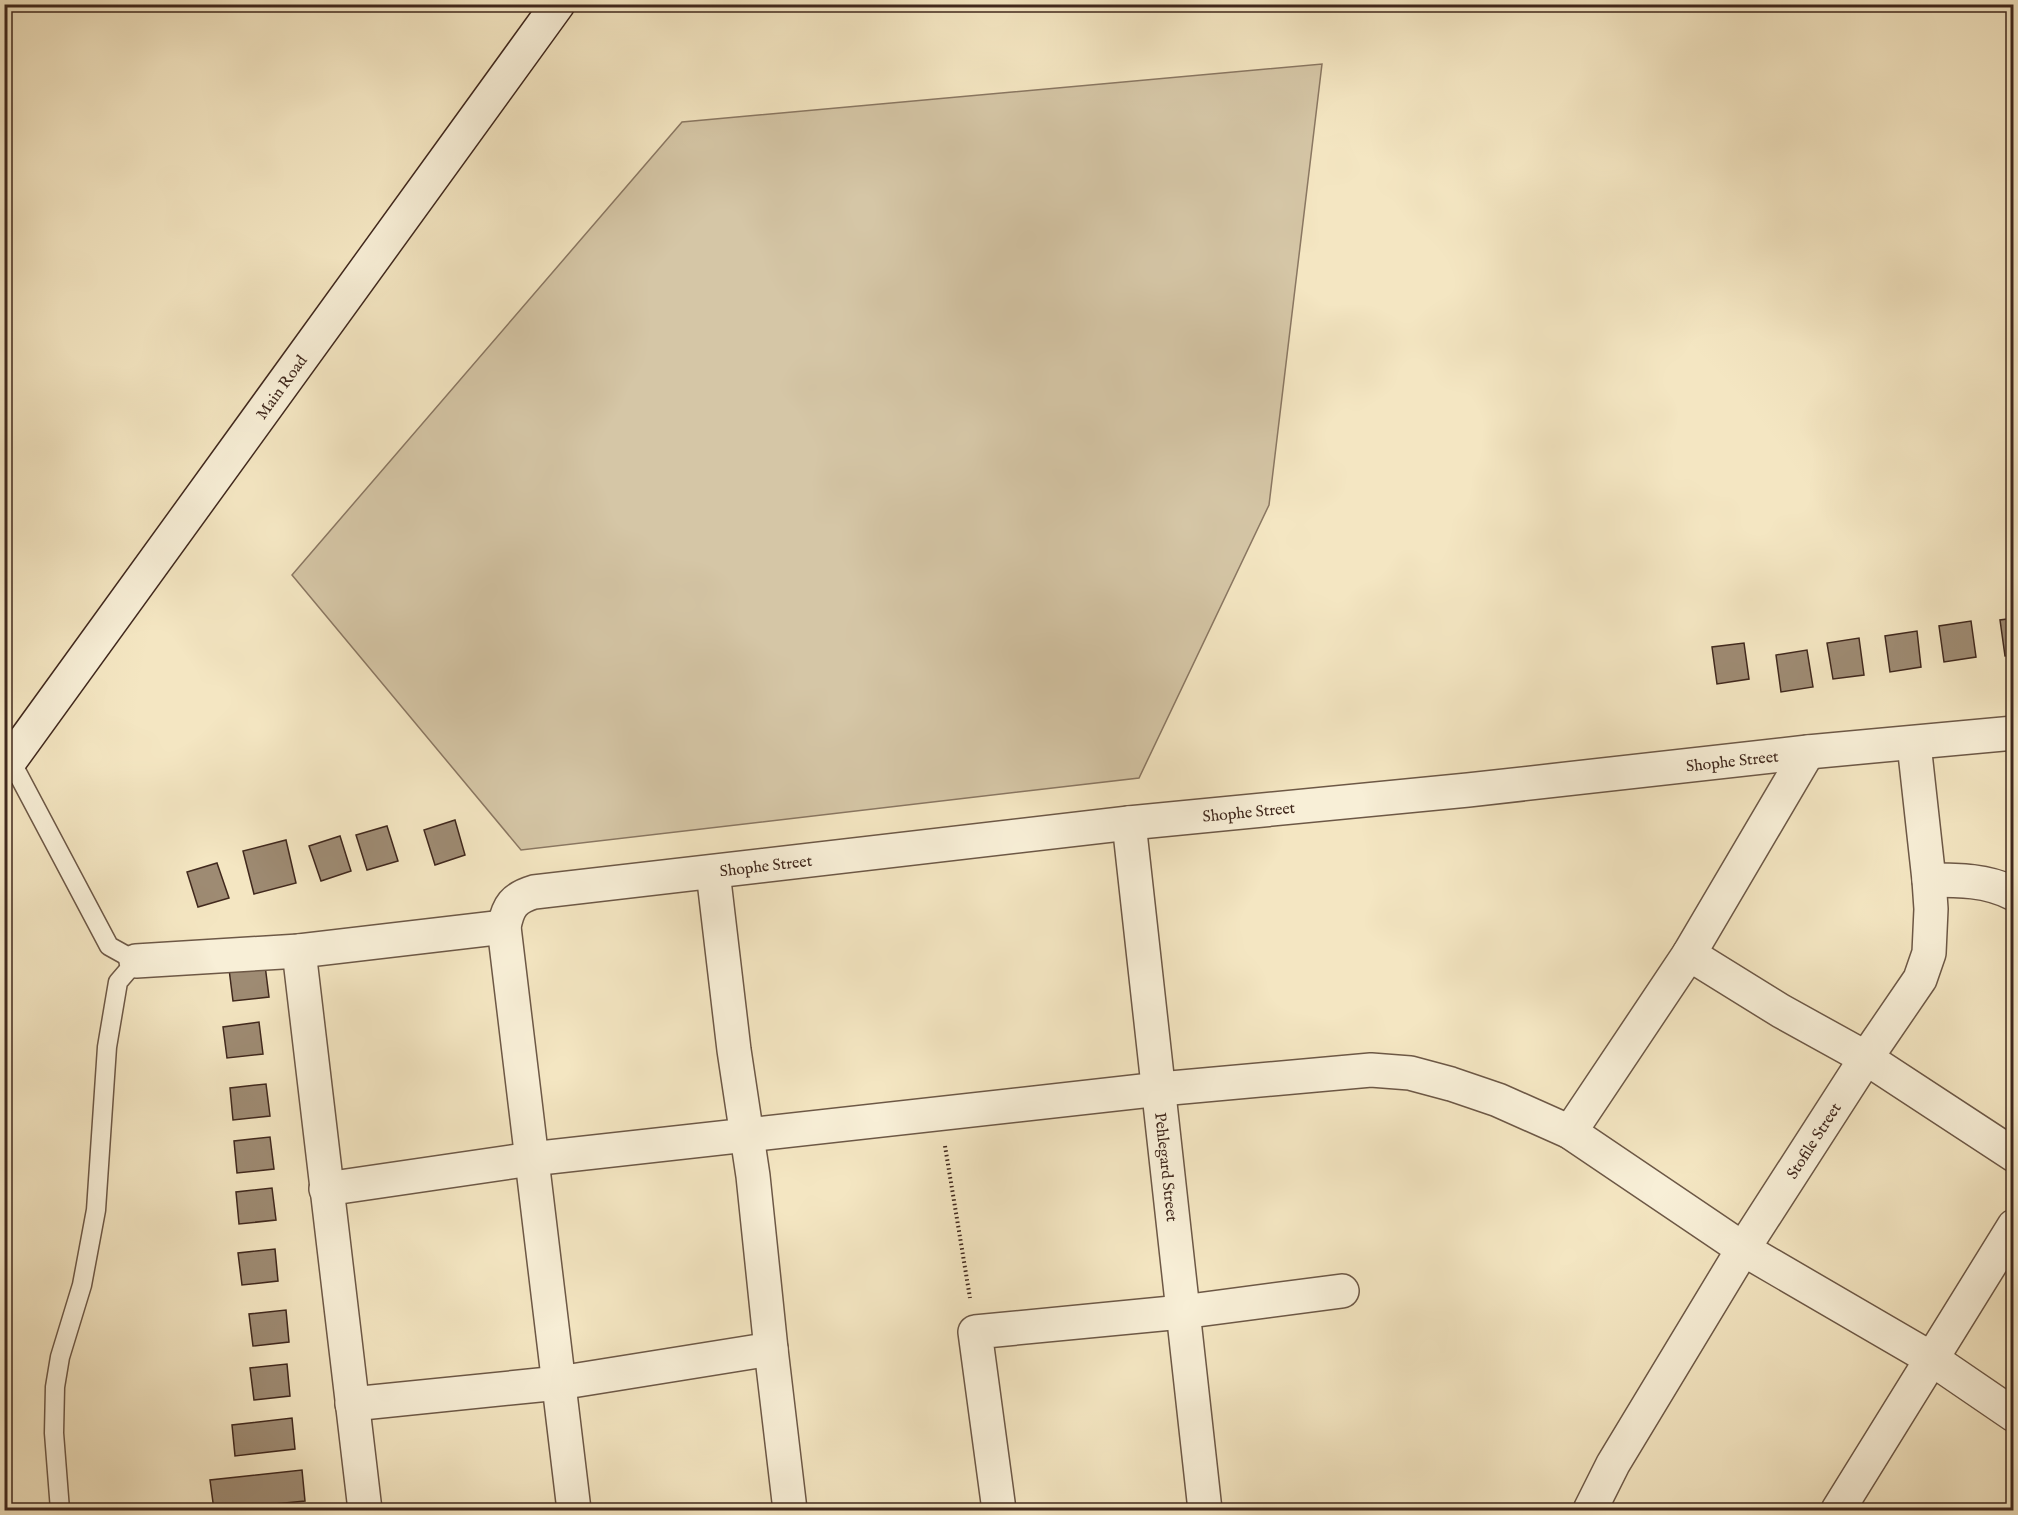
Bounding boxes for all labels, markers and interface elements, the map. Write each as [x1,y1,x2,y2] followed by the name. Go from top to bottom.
[253,351,313,424] street label: Main Road
[1685,747,1780,778] street label: Shophe Street
[1202,799,1297,828] street label: Shophe Street
[719,852,814,882] street label: Shophe Street
[1783,1099,1847,1183] street label: Stofile Street
[1149,1111,1181,1223] street label: Pehlegard Street

